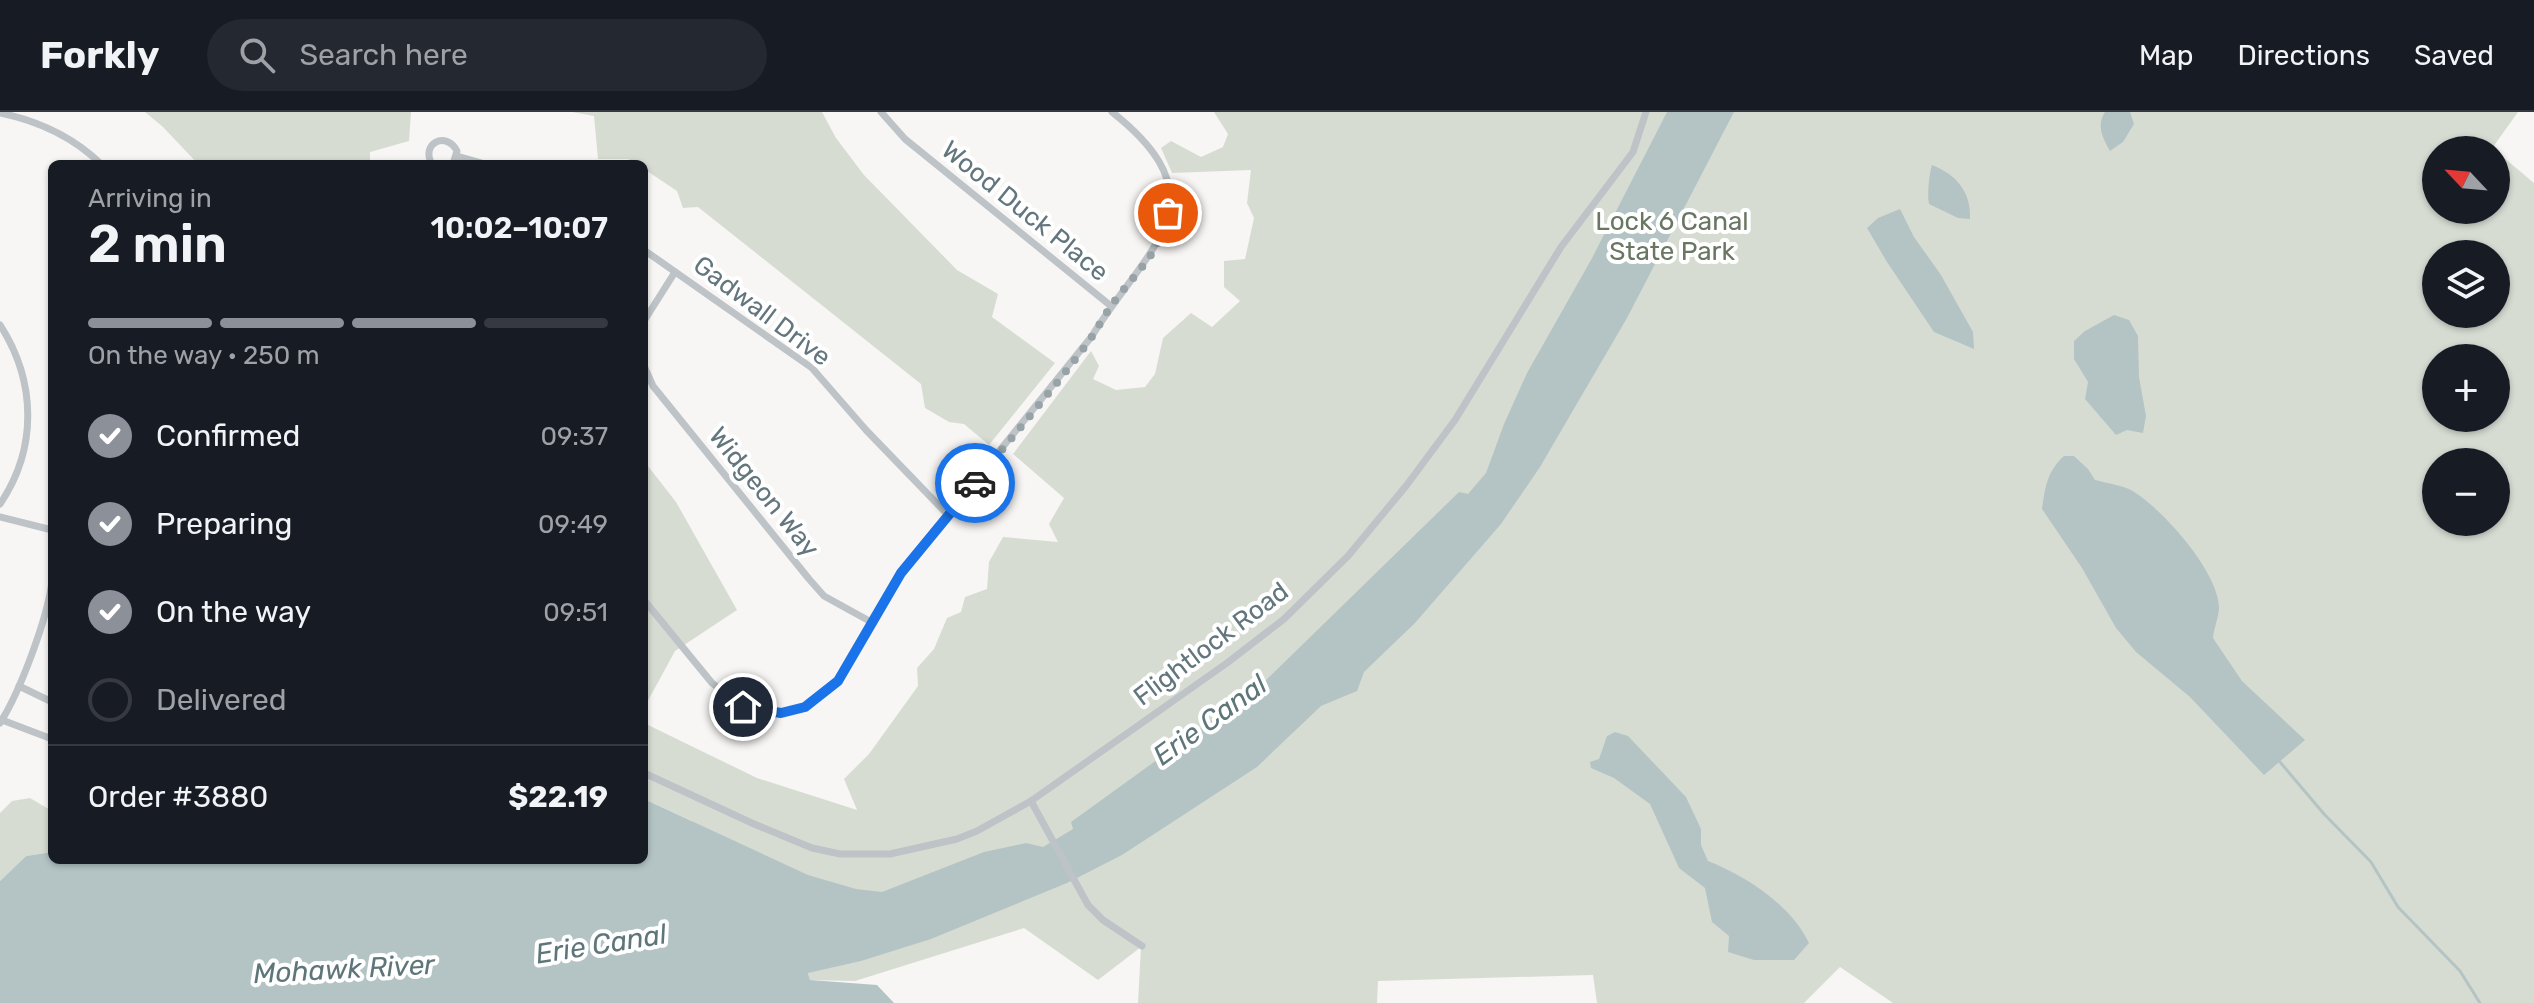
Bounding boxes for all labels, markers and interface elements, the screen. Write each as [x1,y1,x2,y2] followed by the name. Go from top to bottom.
[207,19,767,91] search box
[40,32,159,78] text: Forkly
[235,33,279,77] icon: search
[299,37,468,73] text: Search here
[2139,39,2193,72] text: Map
[2237,39,2370,72] text: Directions
[2414,39,2494,72] text: Saved
[935,134,1115,288] street label: Wood Duck Place
[2422,136,2510,224] north arrow
[2422,136,2510,536] map controls
[1134,179,1202,247] pin
[88,183,212,214] text: Arriving in
[1146,191,1190,235] icon: bag
[1595,206,1749,267] park label: Lock 6 Canal State Park
[431,210,608,246] text: 10:02–10:07
[88,213,227,275] text: 2 min
[2422,240,2510,328] button: layers
[687,249,837,373] street label: Gadwall Drive
[88,340,320,371] text: On the way · 250 m
[2422,344,2510,432] button: +
[88,414,132,458] icon: check
[156,418,300,454] text: Confirmed
[540,421,608,452] text: 09:37
[702,421,826,563] street label: Widgeon Way
[935,443,1015,523] courier
[2422,448,2510,536] button: −
[953,461,997,505] icon: car
[88,502,132,546] icon: check
[156,506,292,542] text: Preparing
[538,509,608,540] text: 09:49
[1127,576,1295,712] street label: Flightlock Road
[88,590,132,634] icon: check
[156,594,311,630] text: On the way
[543,597,608,628] text: 09:51
[1147,667,1274,772] water label: Erie Canal
[709,673,777,741] pin
[156,682,287,718] text: Delivered
[721,685,765,729] icon: home
[88,779,268,815] text: Order #3880
[508,779,608,815] text: $22.19
[533,917,670,971] water label: Erie Canal
[252,948,437,990] water label: Mohawk River

